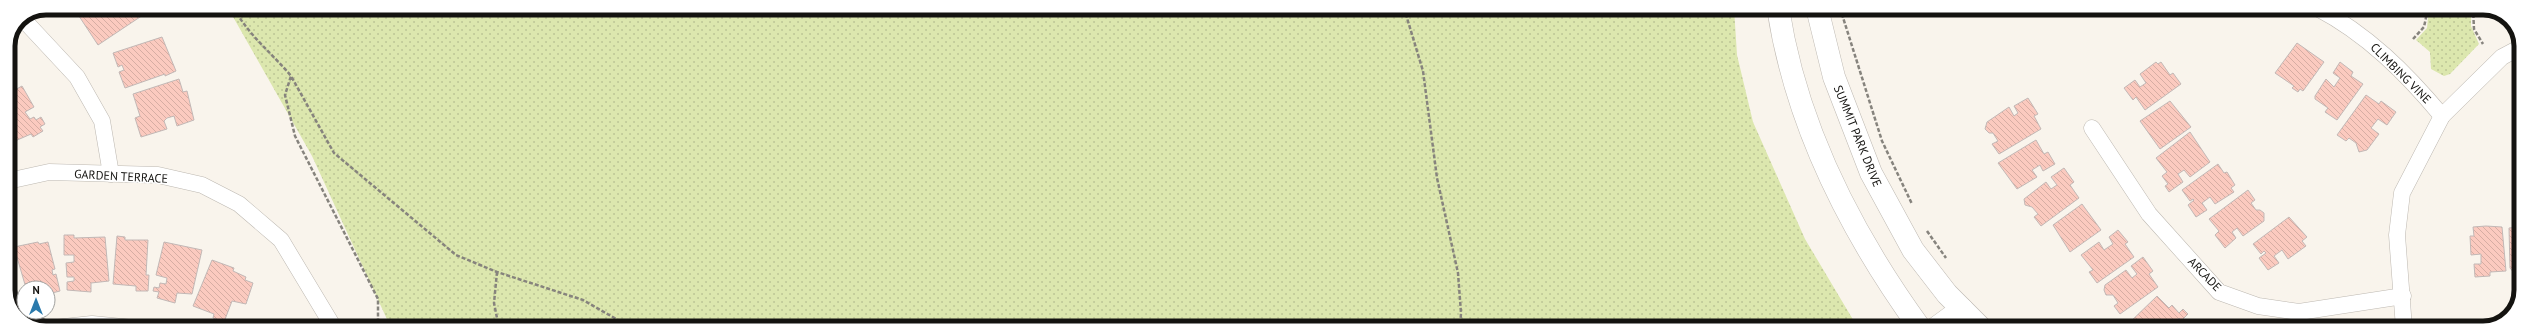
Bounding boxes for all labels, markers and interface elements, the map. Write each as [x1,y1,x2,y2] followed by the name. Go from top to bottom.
[2368,40,2434,106] street label: CLIMBING VINE
[1831,83,1885,189] street label: SUMMIT PARK DRIVE
[74,166,168,186] street label: GARDEN TERRACE
[2185,254,2225,294] street label: ARCADE
[16,280,56,320] north arrow
[32,283,40,297] text: N

